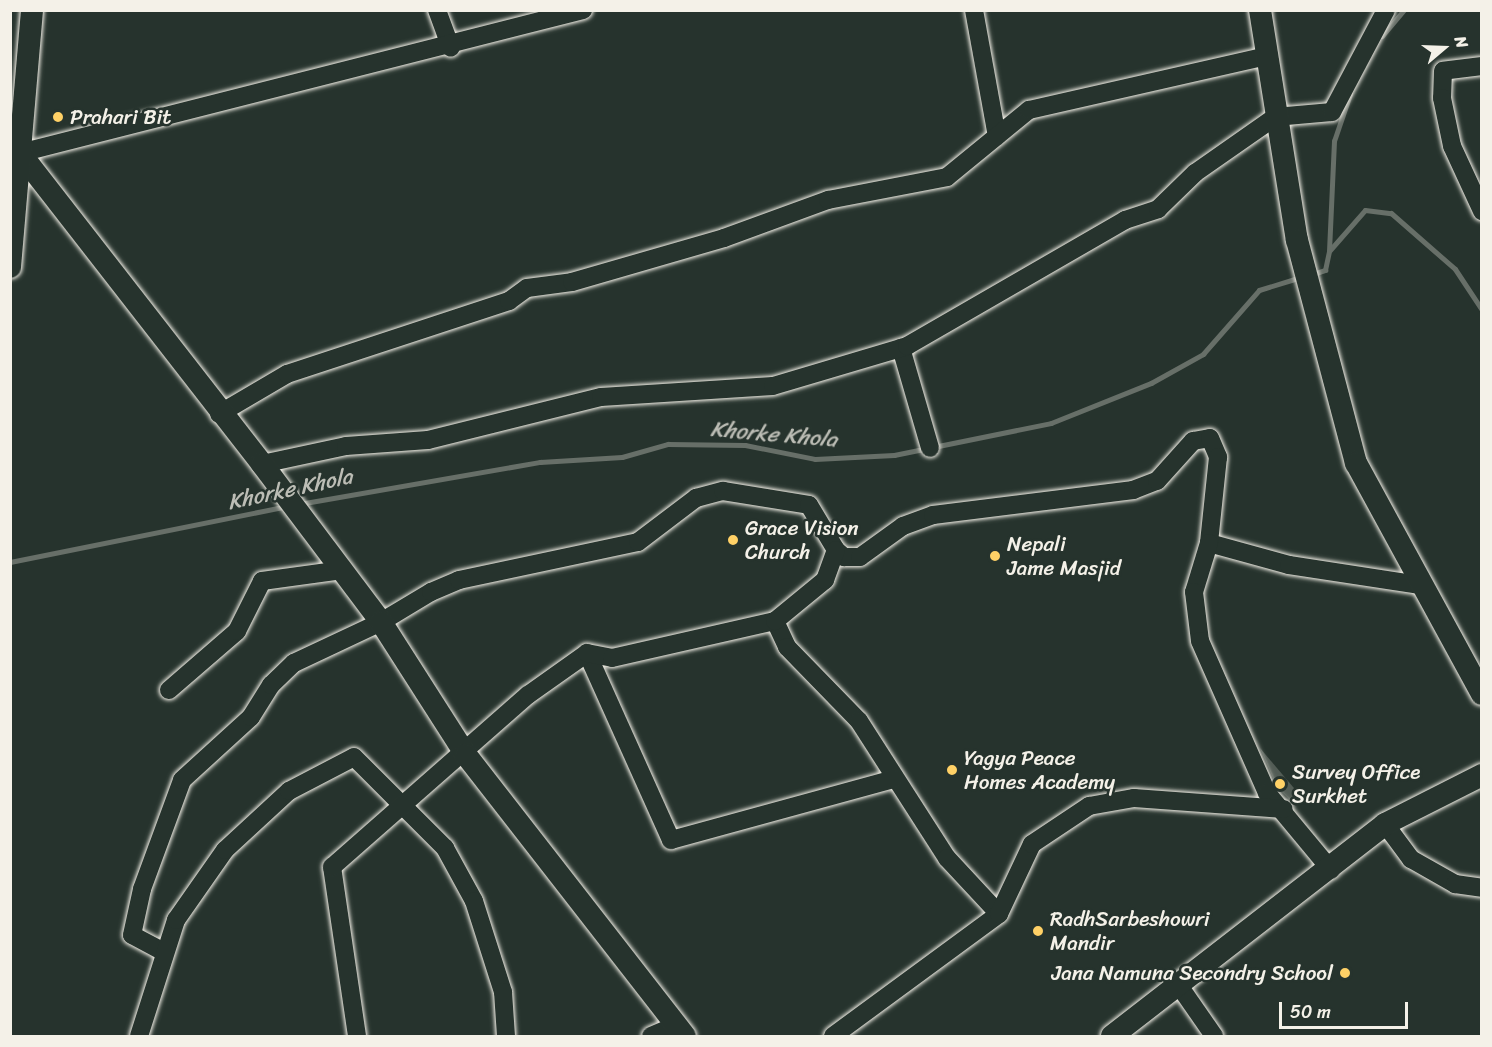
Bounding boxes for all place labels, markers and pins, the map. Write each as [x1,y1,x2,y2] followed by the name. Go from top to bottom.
[70,104,172,130] place label: Prahari Bit
[51,110,65,124] marker: Prahari Bit
[745,515,859,565] place label: Grace Vision Church
[1007,531,1121,581] place label: Nepali Jame Masjid
[726,533,740,547] marker: Grace Vision Church
[988,549,1002,563] marker: Nepali Jame Masjid
[964,745,1115,795] place label: Yagya Peace Homes Academy
[1292,759,1421,809] place label: Survey Office Surkhet
[945,763,959,777] marker: Yagya Peace Homes Academy
[1273,777,1287,791] marker: Survey Office Surkhet
[1050,906,1210,956] place label: RadhSarbeshowri Mandir
[1031,924,1045,938] marker: RadhSarbeshowri Mandir
[1051,960,1333,986] place label: Jana Namuna Secondry School
[1338,966,1352,980] marker: Jana Namuna Secondry School

